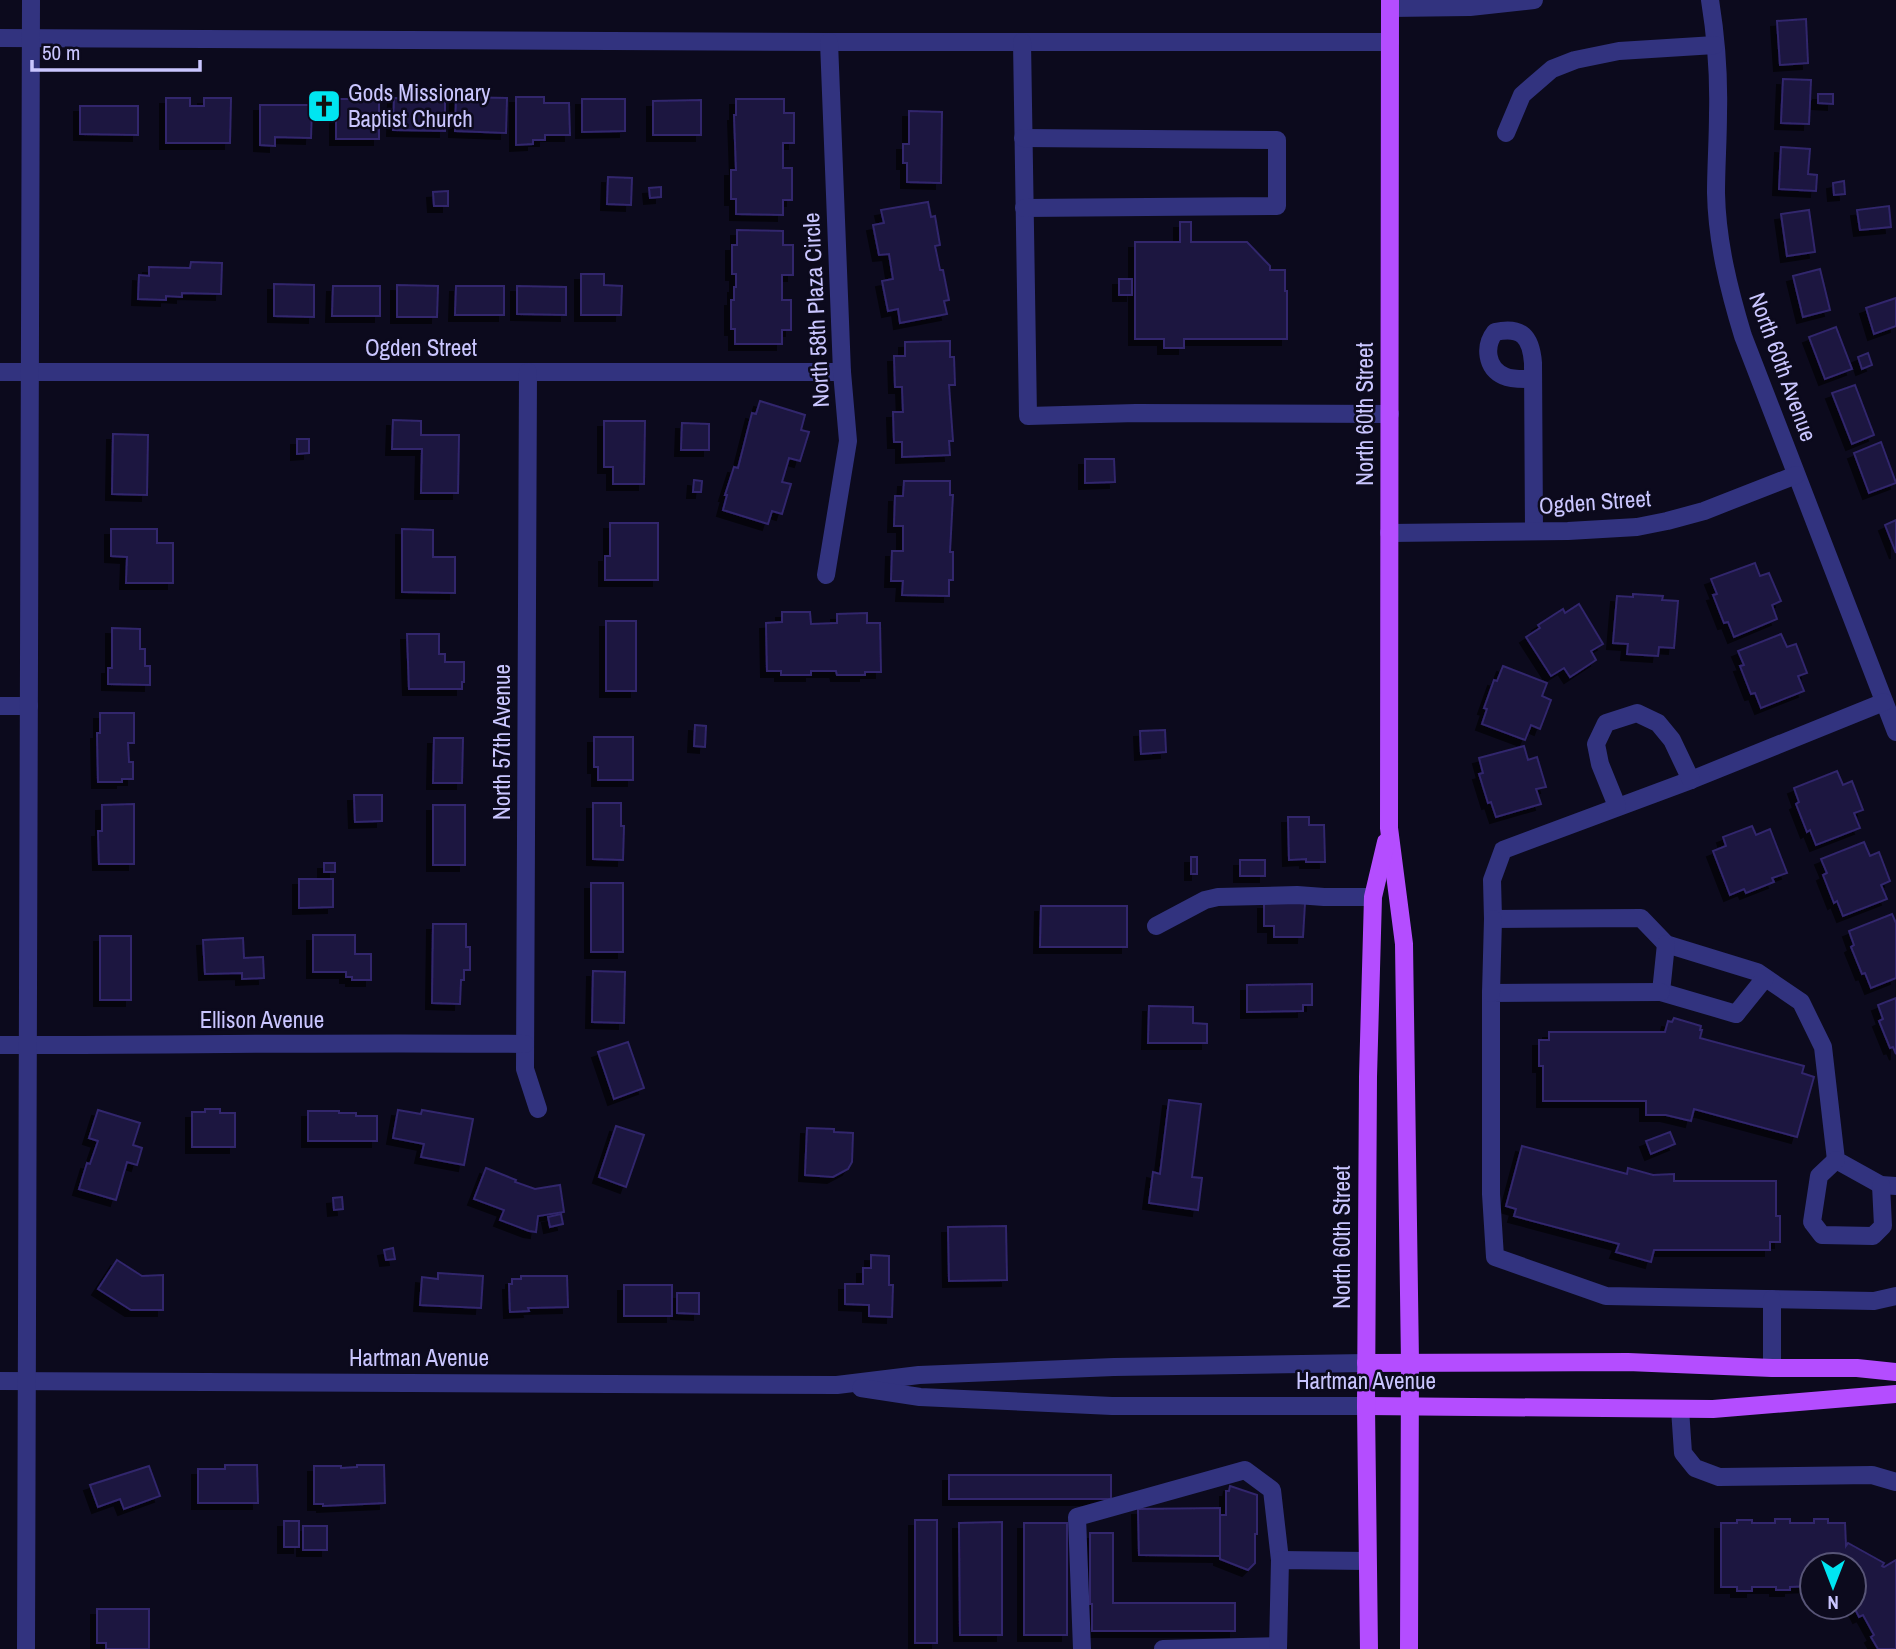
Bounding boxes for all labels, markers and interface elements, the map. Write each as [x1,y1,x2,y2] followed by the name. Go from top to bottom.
[32,28,200,72] scale bar
[42,38,80,67] text: 50 m
[348,77,491,134] place label: Gods Missionary Baptist Church
[305,87,343,125] church icon: Gods Missionary Baptist Church
[795,212,836,408] street label: North 58th Plaza Circle
[1742,288,1825,445] street label: North 60th Avenue
[365,332,477,363] street label: Ogden Street
[1349,342,1380,486] street label: North 60th Street
[1538,482,1652,521] street label: Ogden Street
[486,664,517,820] street label: North 57th Avenue
[200,1004,324,1035] street label: Ellison Avenue
[1326,1165,1357,1309] street label: North 60th Street
[349,1342,489,1373] street label: Hartman Avenue
[1296,1365,1436,1396] street label: Hartman Avenue
[1798,1551,1868,1621] north arrow
[1827,1590,1839,1616] text: N

